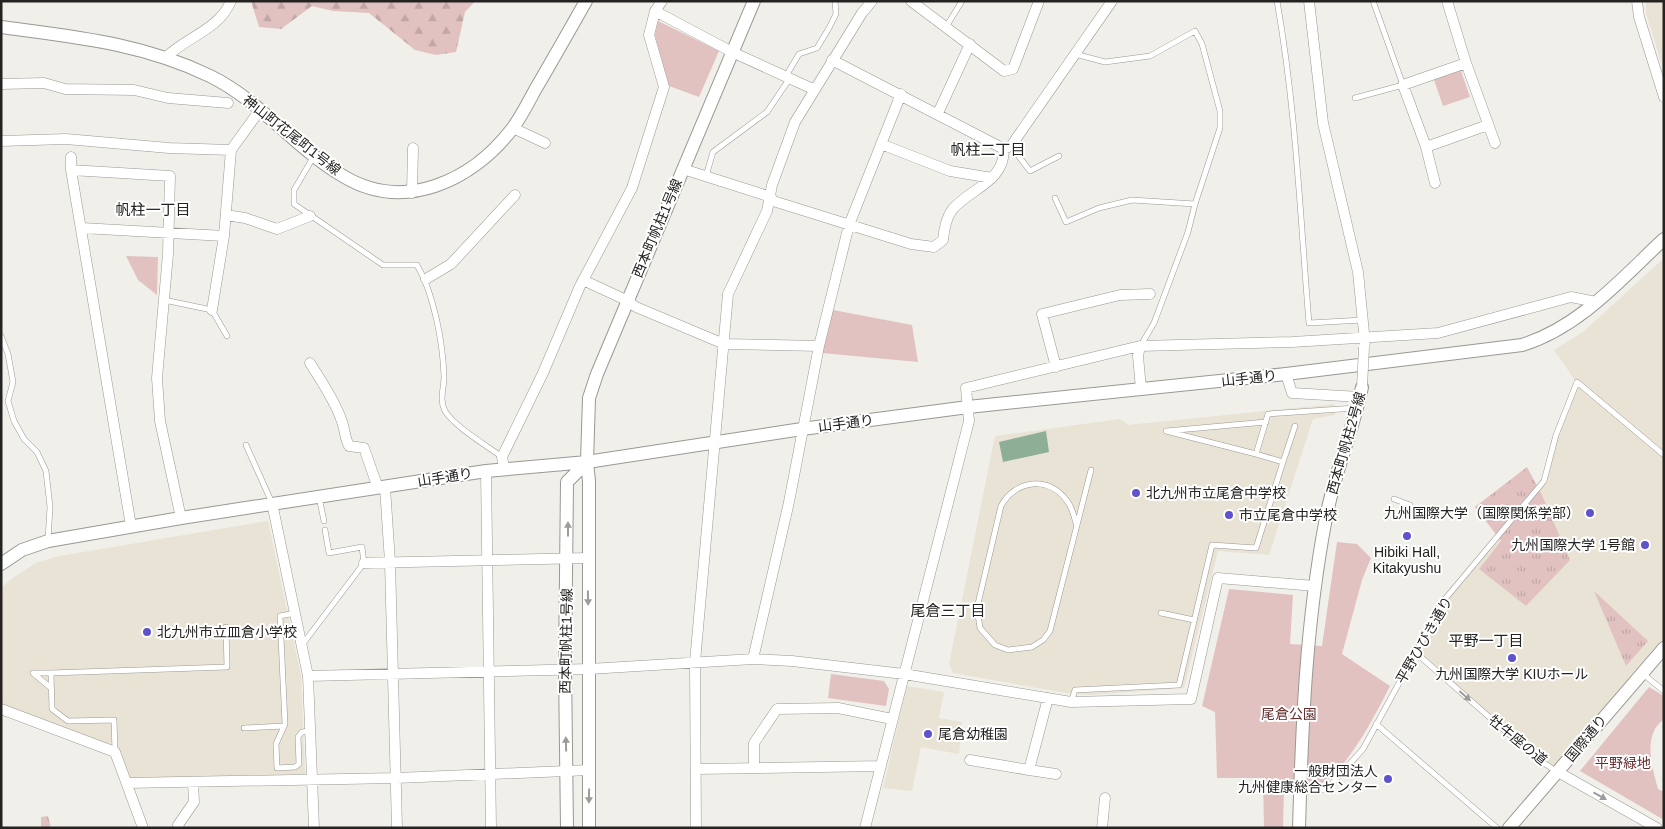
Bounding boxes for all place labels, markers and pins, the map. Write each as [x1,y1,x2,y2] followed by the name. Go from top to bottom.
[1146,485,1286,501] place label: 北九州市立尾倉中学校
[1130,487,1142,499] marker: 北九州市立尾倉中学校
[1384,505,1580,521] place label: 九州国際大学（国際関係学部）
[1239,507,1337,523] place label: 市立尾倉中学校
[1584,507,1596,519] marker: 九州国際大学（国際関係学部）
[1223,509,1235,521] marker: 市立尾倉中学校
[1401,530,1413,542] marker: Hibiki Hall, Kitakyushu
[1511,537,1635,553] place label: 九州国際大学 1号館
[1639,539,1651,551] marker: 九州国際大学 1号館
[1373,544,1441,576] place label: Hibiki Hall, Kitakyushu
[157,624,297,640] place label: 北九州市立皿倉小学校
[141,626,153,638] marker: 北九州市立皿倉小学校
[1506,652,1518,664] marker: 九州国際大学 KIUホール
[1435,666,1589,682] place label: 九州国際大学 KIUホール
[938,726,1008,742] place label: 尾倉幼稚園
[922,728,934,740] marker: 尾倉幼稚園
[1238,763,1378,795] place label: 一般財団法人 九州健康総合センター
[1382,773,1394,785] marker: 一般財団法人 九州健康総合センター

